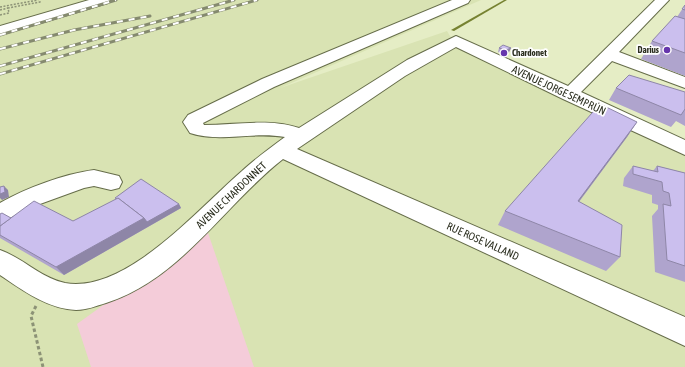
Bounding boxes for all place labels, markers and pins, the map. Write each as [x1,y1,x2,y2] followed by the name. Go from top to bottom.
[638,45,660,55] place label: Darius
[662,45,672,55] marker: Darius
[499,48,509,58] marker: Chardonet
[512,48,547,58] place label: Chardonet

